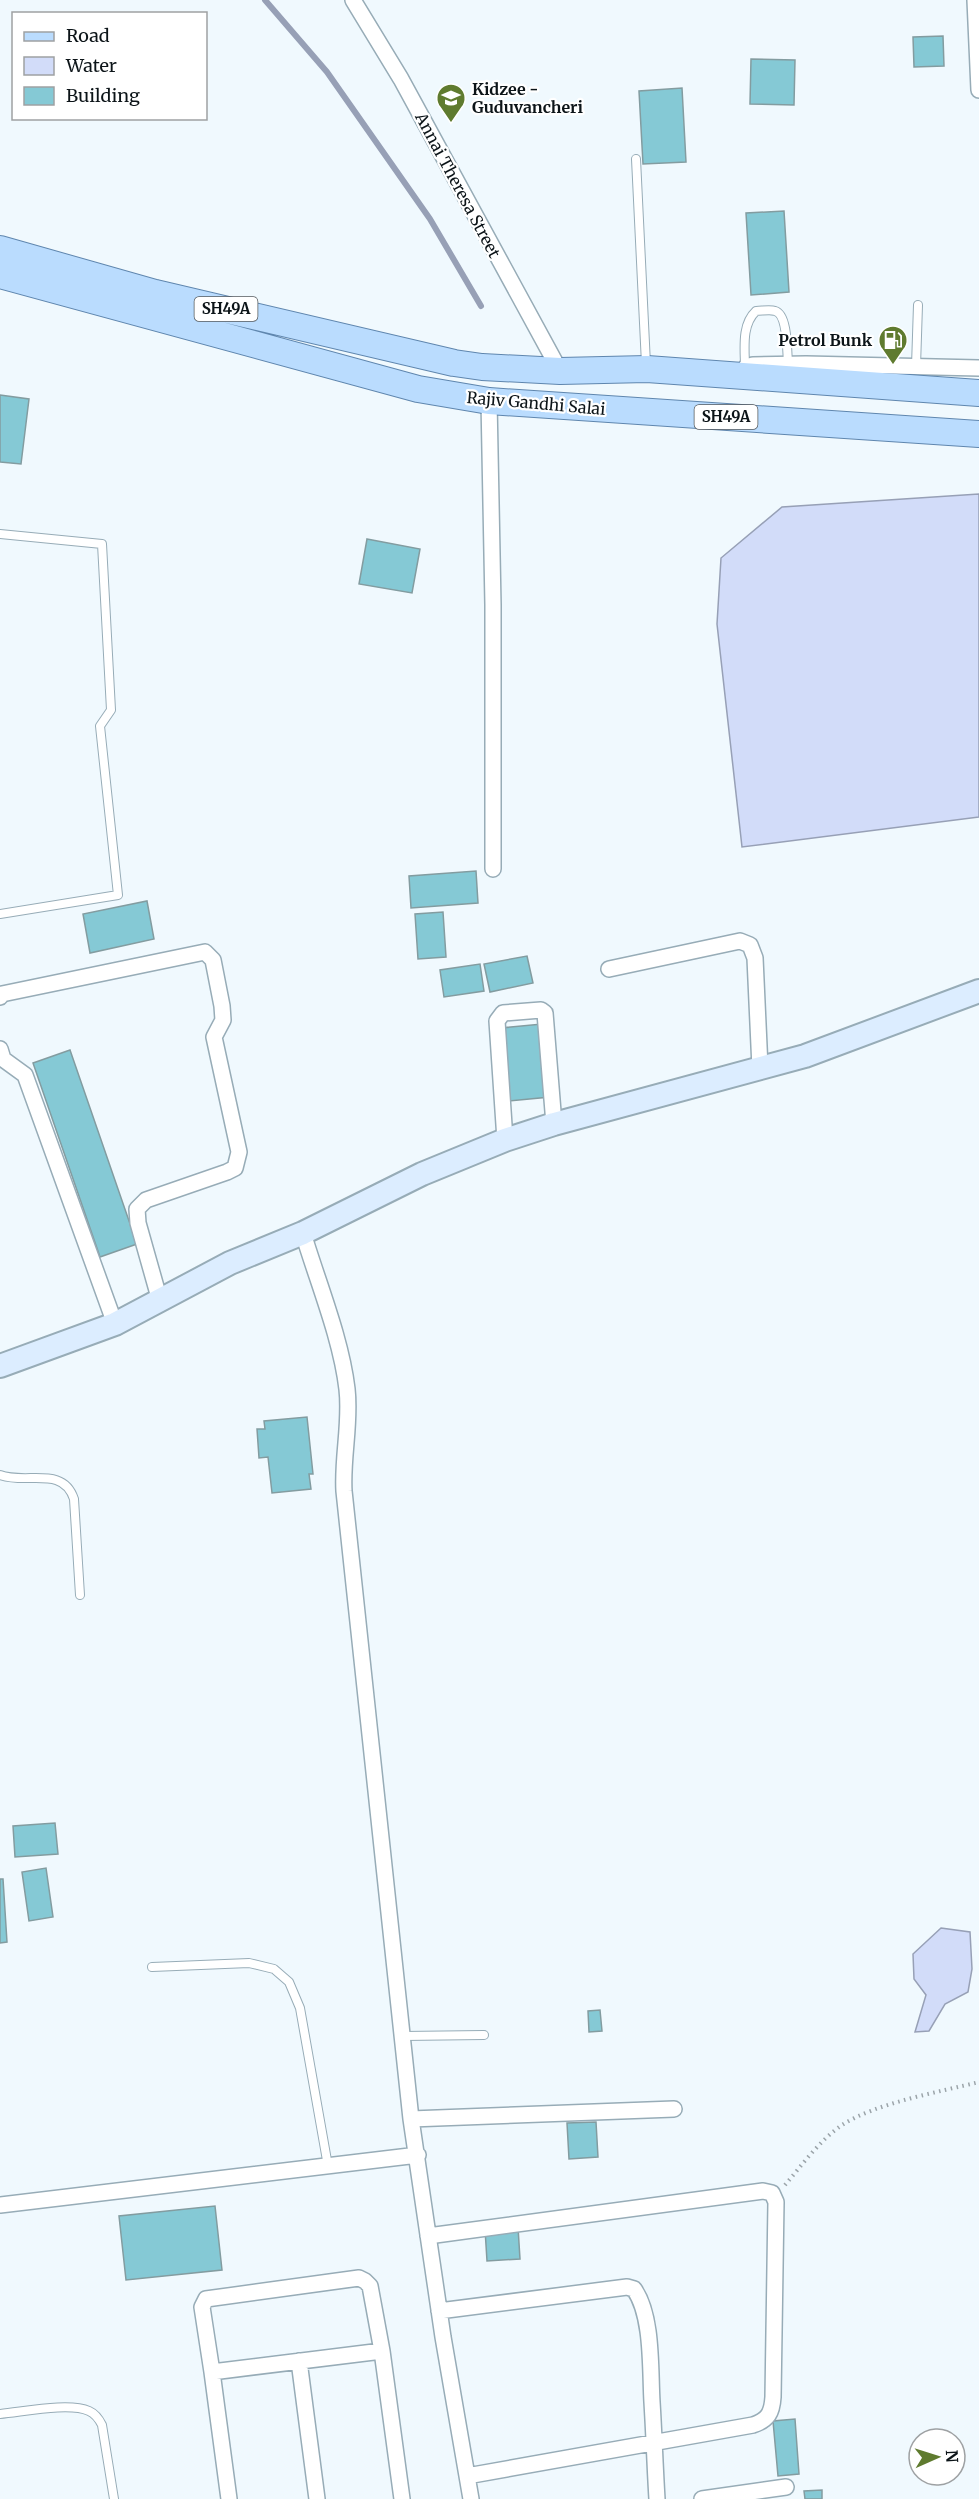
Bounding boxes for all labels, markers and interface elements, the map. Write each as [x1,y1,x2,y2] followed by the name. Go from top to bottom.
[12,12,207,120] legend
[66,24,110,47] text: Road
[65,54,117,77] text: Water
[472,79,584,117] place label: Kidzee - Guduvancheri
[435,82,467,124] school or university icon: Kidzee - Guduvancheri
[66,84,140,107] text: Building
[411,108,505,262] street label: Annai Theresa Street
[194,297,258,321] road number: SH49A
[877,324,909,366] fuel station icon: Petrol Bunk
[778,330,873,350] place label: Petrol Bunk
[466,387,606,419] street label: Rajiv Gandhi Salai
[694,405,758,429] road number: SH49A
[907,2427,967,2487] north arrow
[942,2449,962,2463] text: N

